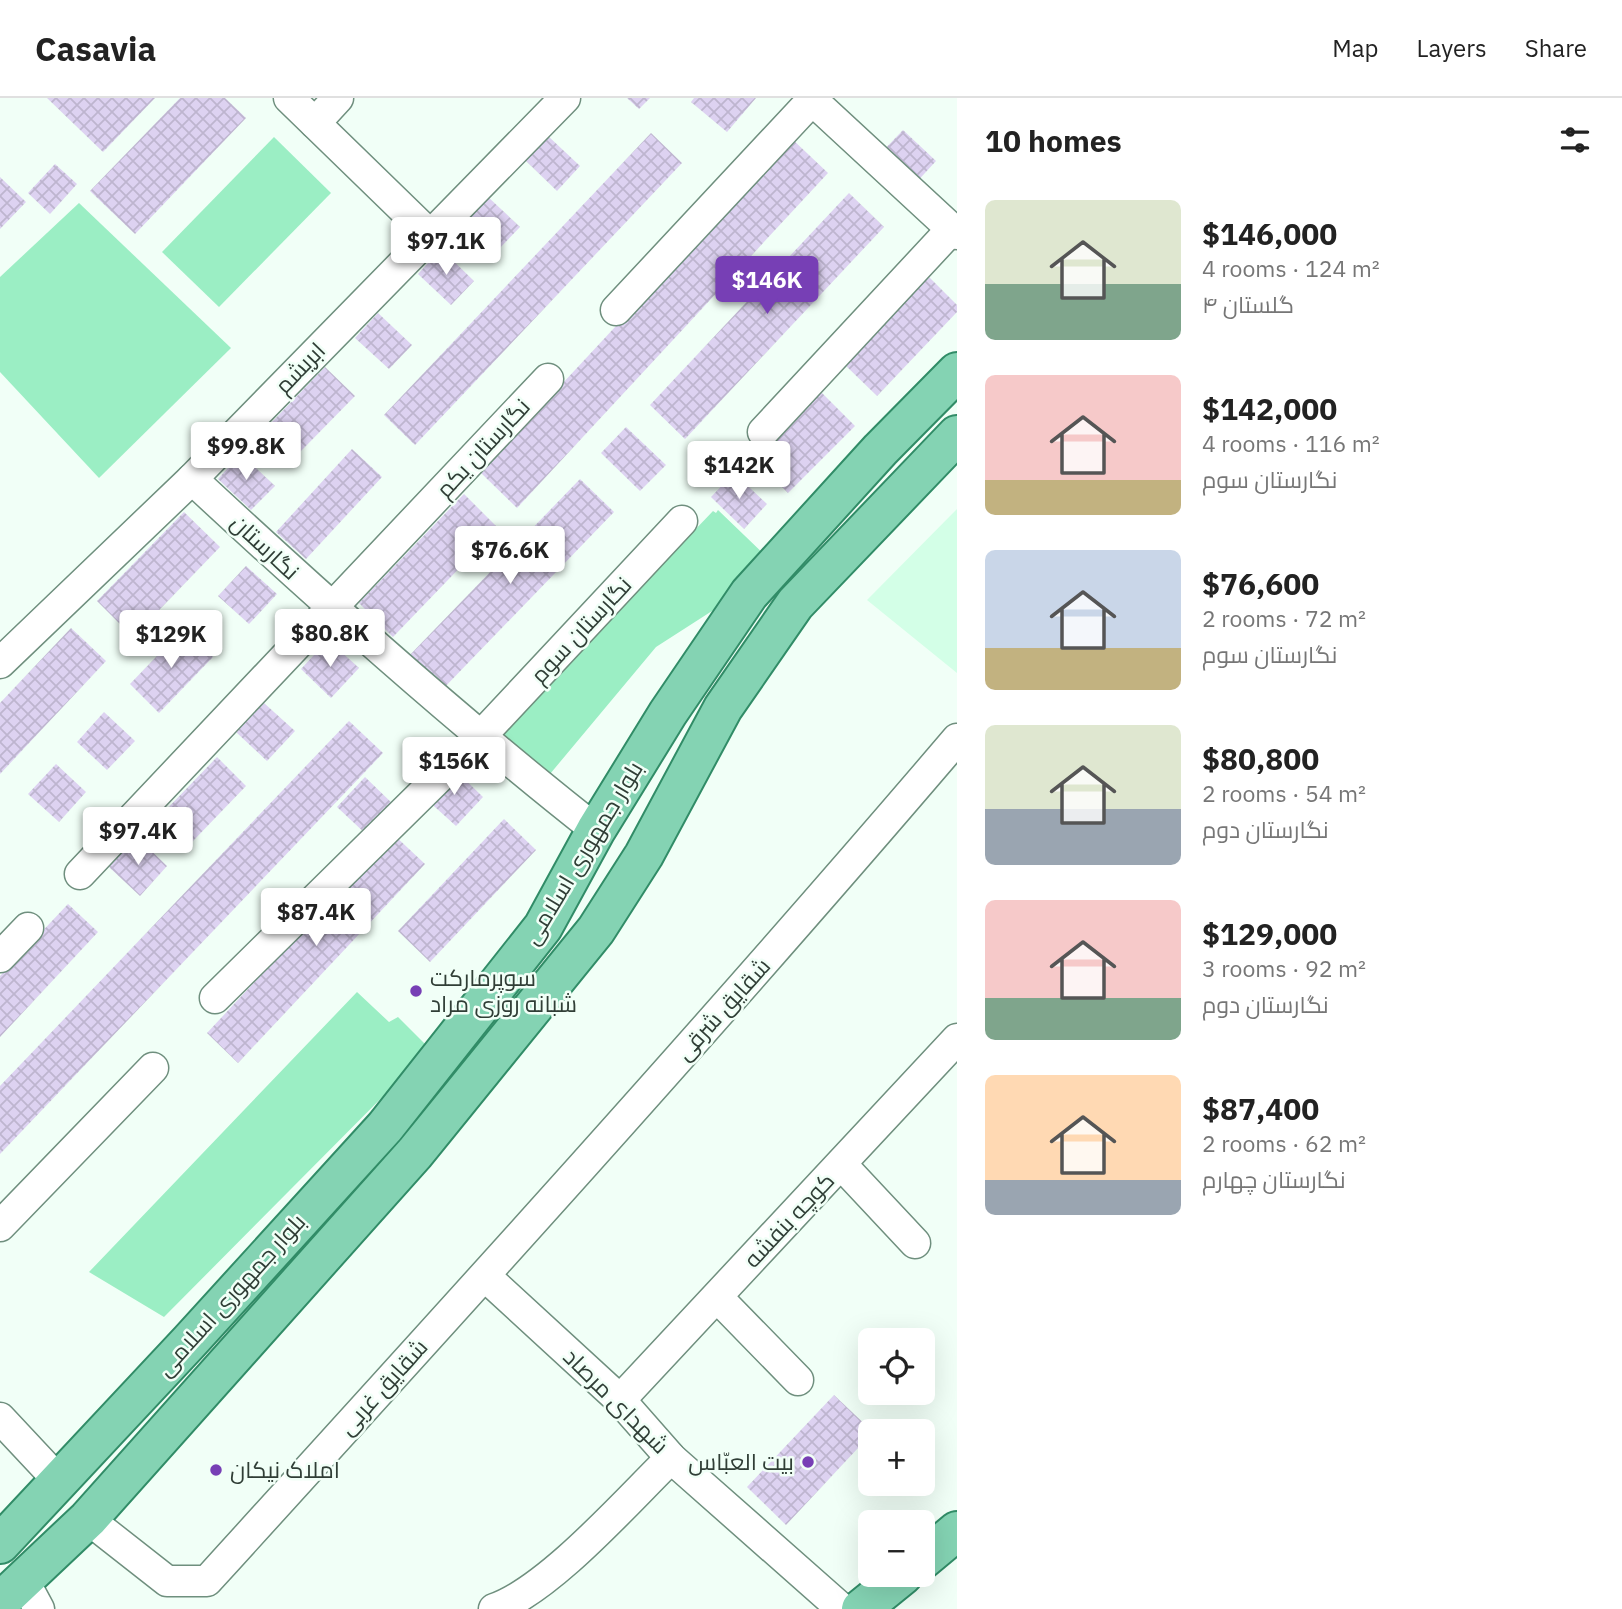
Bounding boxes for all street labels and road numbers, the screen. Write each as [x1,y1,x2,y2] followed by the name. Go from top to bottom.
[268,335,332,401] street label: ابریشم
[429,391,537,505] street label: نگارستان یکم
[225,507,306,586] street label: نگارستان
[523,570,639,690] street label: نگارستان سوم
[516,755,649,950] street label: بلوار جمهوری اسلامی
[668,951,776,1066] street label: شقایق شرقی
[736,1165,841,1274] street label: کوچه بنفشه
[149,1207,311,1382] street label: بلوار جمهوری اسلامی
[331,1332,433,1441] street label: شقایق غربی
[558,1341,676,1459] street label: شهدای مرصاد

